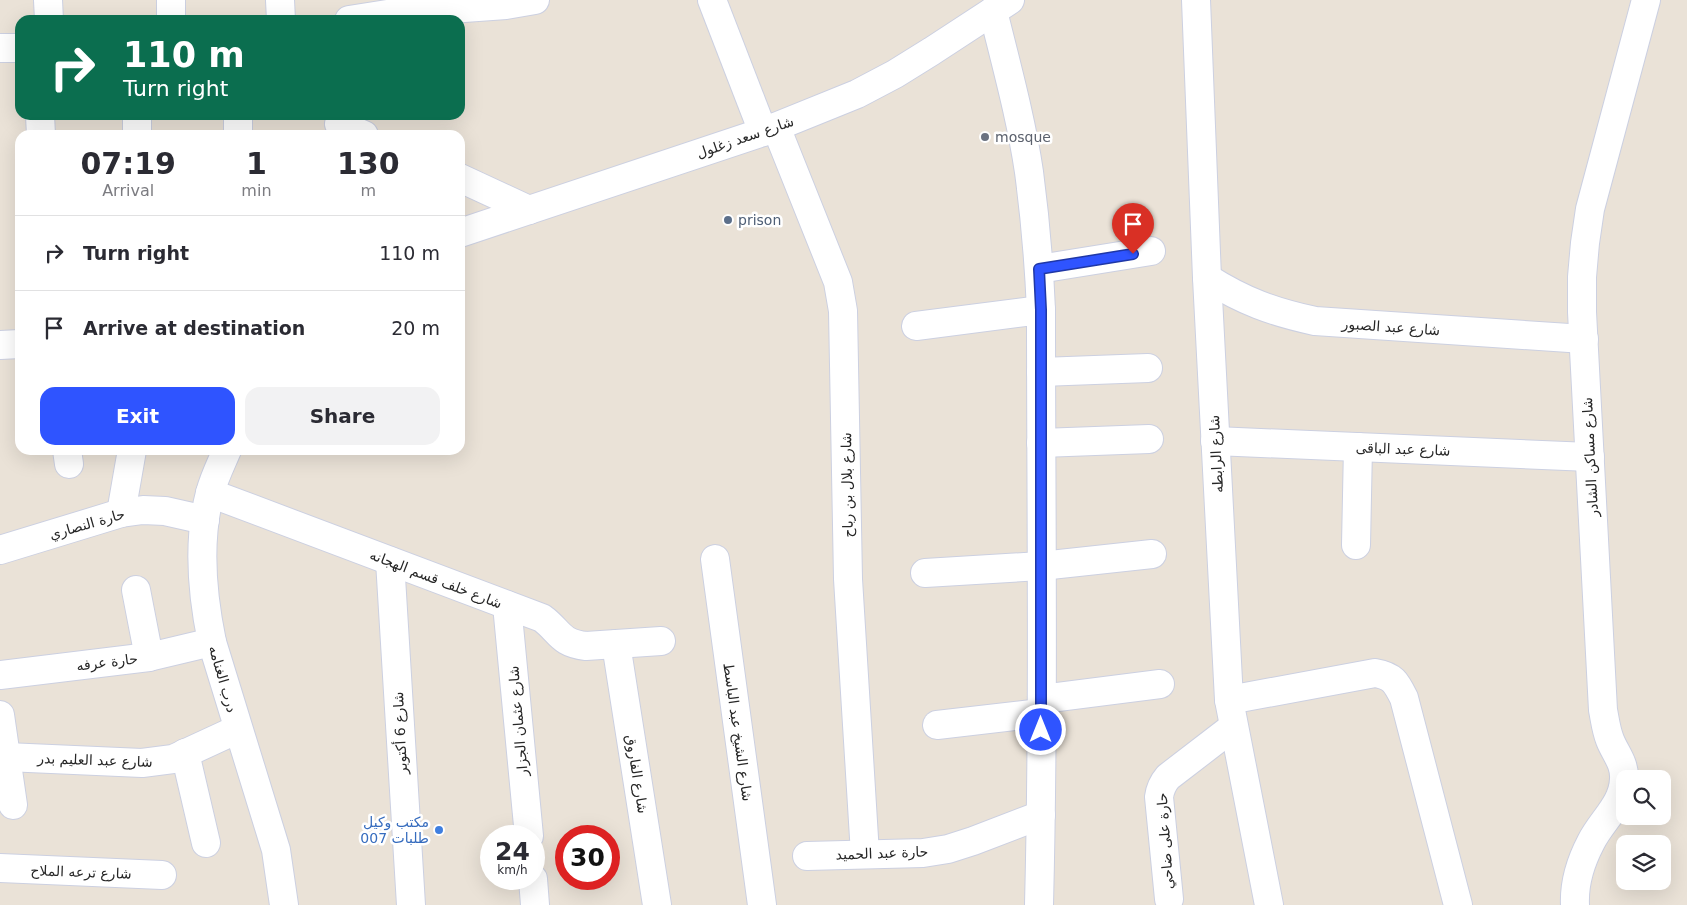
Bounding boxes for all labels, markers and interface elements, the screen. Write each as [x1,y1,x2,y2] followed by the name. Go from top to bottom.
[40,35,105,100] icon: right
[123,35,245,75] text: 110 m
[123,76,228,101] text: Turn right
[694,113,796,162] street label: شارع سعد زغلول
[995,129,1051,145] place label: mosque
[979,131,991,143] marker: mosque
[80,146,176,181] text: 07:19
[246,146,267,181] text: 1
[337,146,400,181] text: 130
[102,181,154,200] text: Arrival
[241,181,272,200] text: min
[360,181,376,200] text: m
[1112,203,1154,254] pin
[1119,210,1147,238] icon: arrive
[738,212,781,228] place label: prison
[722,214,734,226] marker: prison
[40,239,68,267] icon: right
[83,242,189,264] text: Turn right
[379,242,440,264] text: 110 m
[40,314,68,342] icon: arrive
[1340,316,1441,339] street label: شارع عبد الصبور
[83,317,305,339] text: Arrive at destination
[391,317,440,339] text: 20 m
[40,387,235,445] button: Exit
[245,387,440,445] button: Share
[1579,397,1602,518] street label: شارع مساكن الشادر
[1206,414,1227,493] street label: شارع الرابطه
[838,432,857,538] street label: شارع بلال بن رباح
[1355,439,1451,460] street label: شارع عبد الباقى
[47,506,127,543] street label: حارة النصاري
[367,546,504,612] street label: شارع خلف قسم الهجانه
[205,644,240,715] street label: درب الغنامه
[75,650,139,675] street label: حارة عرفه
[719,662,756,803] street label: شارع الشيخ عبد الباسط
[505,665,532,778] street label: شارع عثمان الجزار
[389,691,411,776] street label: شارع 6 أكتوبر
[1014,703,1066,755] position arrow
[622,734,651,815] street label: شارع الفاروق
[36,750,153,771] street label: شارع عبد العليم بدر
[1616,770,1671,890] map controls
[1616,770,1671,825] button: search
[1154,792,1177,890] street label: حارة على ضاحي
[360,814,429,846] place label: مكتب وكيل طلبات 007
[433,824,445,836] marker: مكتب وكيل طلبات 007
[555,825,620,890] speed limit sign: 30
[1616,835,1671,890] button: layers
[495,837,530,866] text: 24
[835,843,929,864] street label: حارة عبد الحميد
[30,862,132,883] street label: شارع ترعه الملاح
[497,863,528,877] text: km/h

